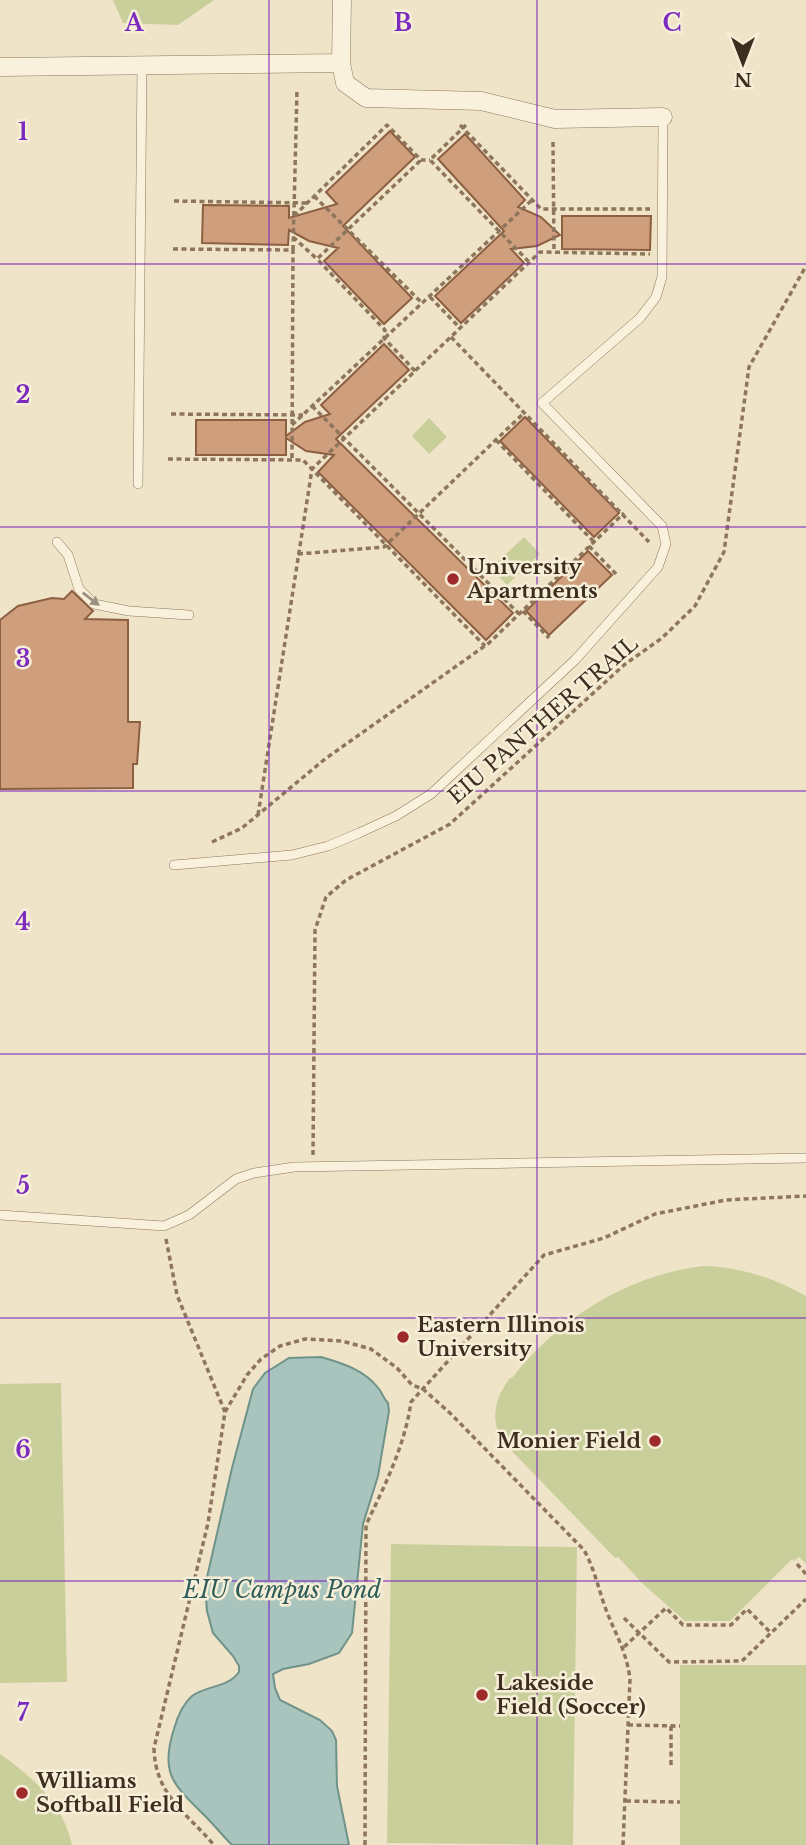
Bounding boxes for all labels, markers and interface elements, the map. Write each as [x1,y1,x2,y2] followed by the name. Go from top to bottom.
[124,9,145,37] text: A
[394,9,412,37] text: B
[663,9,681,37] text: C
[708,28,778,98] north arrow
[734,68,752,91] text: N
[18,118,28,146] text: 1
[16,381,30,409] text: 2
[466,554,598,604] place label: University Apartments
[445,571,461,587] marker: University Apartments
[81,591,99,606] one-way arrow
[443,631,643,809] street label: EIU PANTHER TRAIL
[16,645,30,673] text: 3
[15,908,31,936] text: 4
[16,1172,30,1200] text: 5
[417,1312,585,1362] place label: Eastern Illinois University
[395,1329,411,1345] marker: Eastern Illinois University
[496,1428,641,1454] place label: Monier Field
[647,1433,663,1449] marker: Monier Field
[15,1436,31,1464] text: 6
[182,1576,381,1604] water label: EIU Campus Pond
[496,1670,646,1720] place label: Lakeside Field (Soccer)
[474,1687,490,1703] marker: Lakeside Field (Soccer)
[17,1699,30,1727] text: 7
[35,1768,185,1818] place label: Williams Softball Field
[14,1785,30,1801] marker: Williams Softball Field

